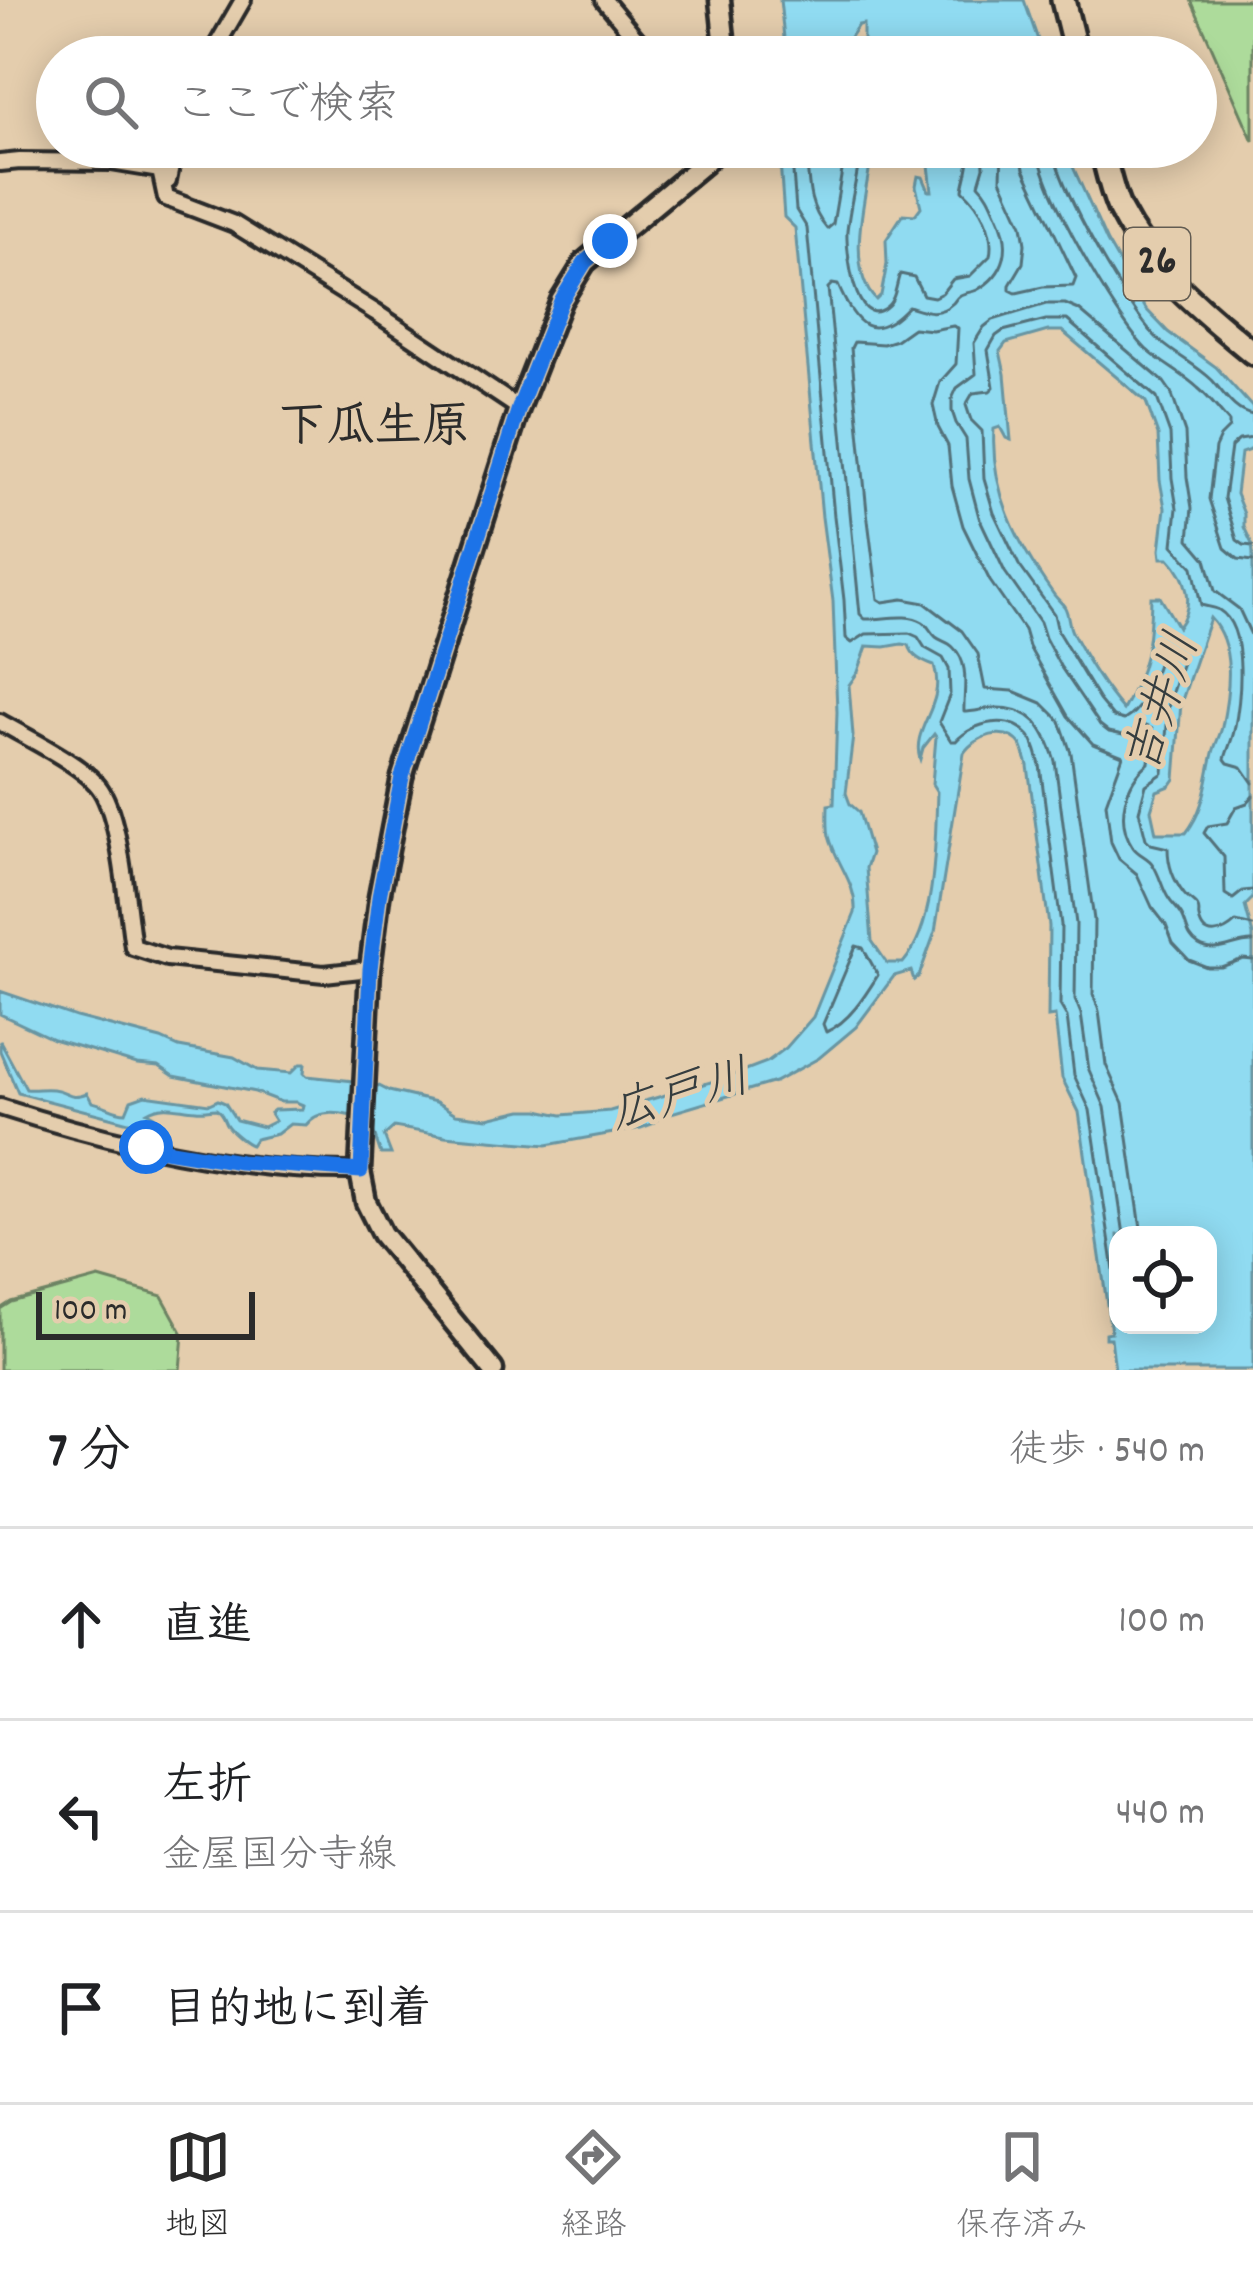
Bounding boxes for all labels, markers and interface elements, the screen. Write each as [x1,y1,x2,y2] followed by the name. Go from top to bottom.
[36,36,1217,168] search box
[78,69,144,135] icon: search
[174,76,399,140] text: ここで検索
[583,214,637,268] route end
[1124,228,1190,300] road number: 26
[278,396,470,465] district label: 下瓜生原
[1111,625,1221,783] water label: 吉井川
[602,1046,760,1152] water label: 広戸川
[119,1120,173,1174] route start
[1109,1226,1217,1334] map controls
[1109,1226,1217,1334] button: locate
[36,1286,255,1339] scale bar
[54,1289,127,1336] text: 100 m
[48,1419,130,1491] text: 7 分
[1009,1426,1205,1481] text: 徒歩 · 540 m
[48,1591,114,1657] icon: ahead
[1118,1596,1205,1651] text: 100 m
[162,1597,252,1661] text: 直進
[162,1757,252,1821] text: 左折
[48,1783,114,1849] icon: left
[1116,1788,1205,1843] text: 440 m
[162,1831,396,1886] text: 金屋国分寺線
[48,1975,114,2041] icon: arrive
[162,1981,432,2045] text: 目的地に到着
[165,2124,231,2251] tab: 地図
[560,2124,626,2251] tab: 経路
[956,2124,1088,2251] tab: 保存済み

